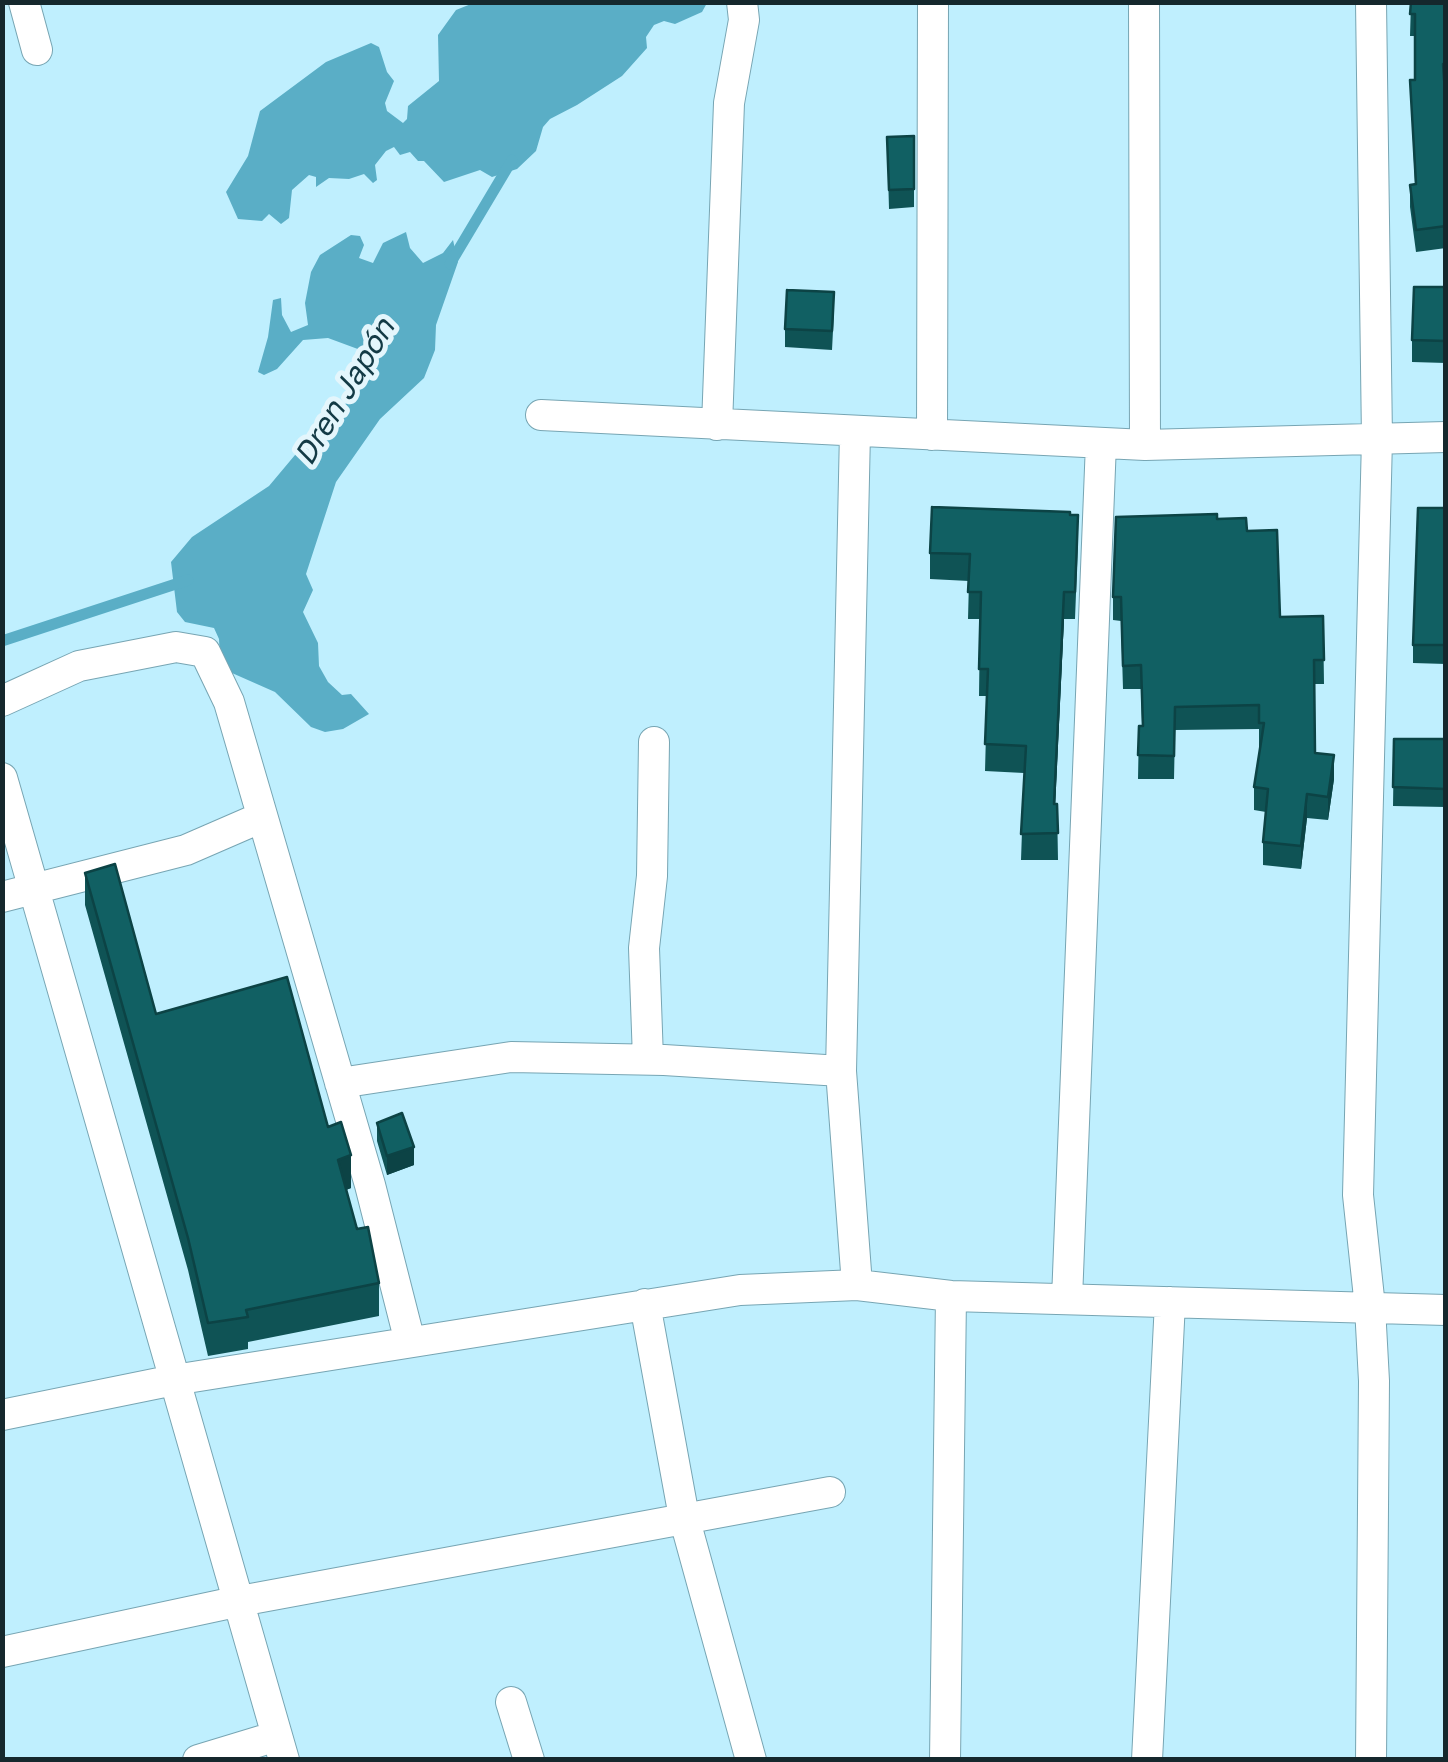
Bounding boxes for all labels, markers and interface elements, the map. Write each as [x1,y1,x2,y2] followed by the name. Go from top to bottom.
[287,312,403,472] water label: Dren Japón

